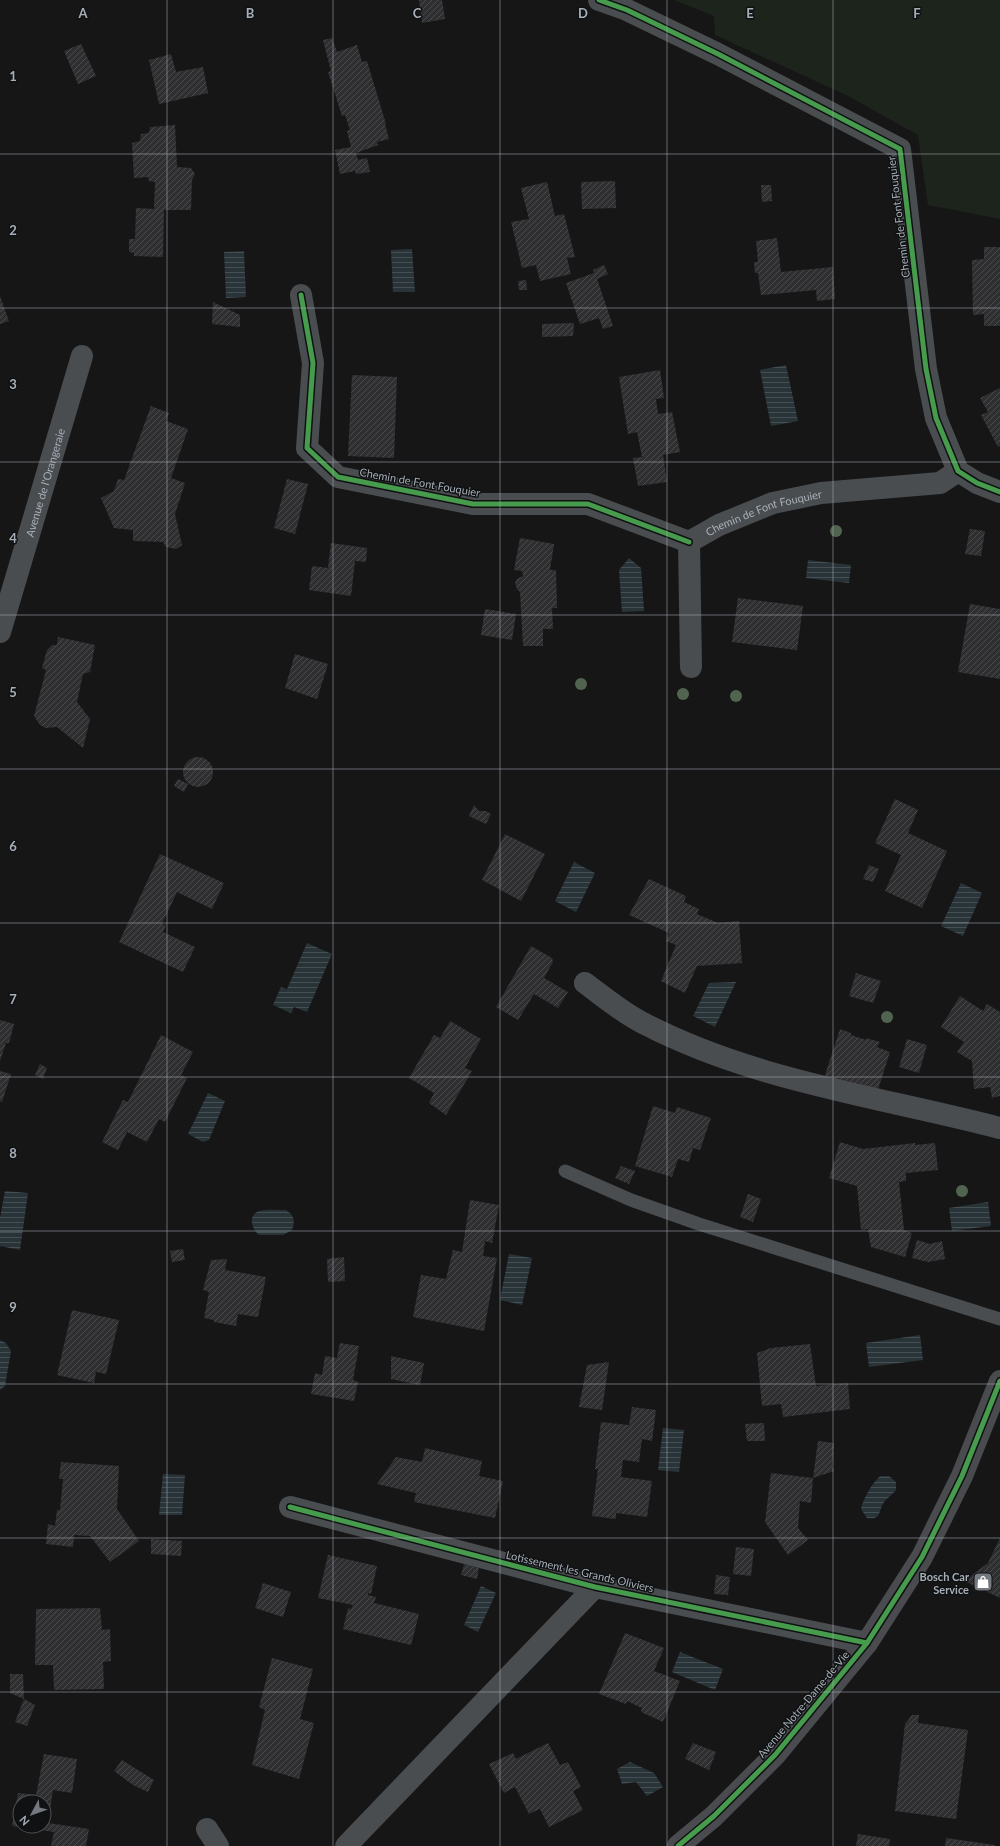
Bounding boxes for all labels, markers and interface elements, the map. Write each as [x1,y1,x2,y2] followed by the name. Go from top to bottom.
[77,5,88,21] text: A
[246,5,255,21] text: B
[413,5,422,21] text: C
[578,5,588,21] text: D
[746,5,754,21] text: E
[913,5,921,21] text: F
[9,68,17,84] text: 1
[884,155,912,279] street label: Chemin de Font Fouquier
[9,222,17,238] text: 2
[9,376,17,392] text: 3
[22,427,67,538] street label: Avenue de l'Orangeraie
[359,465,481,499] street label: Chemin de Font Fouquier
[703,487,823,538] street label: Chemin de Font Fouquier
[9,530,17,546] text: 4
[9,684,17,700] text: 5
[9,838,17,854] text: 6
[9,991,17,1007] text: 7
[9,1145,17,1161] text: 8
[9,1299,17,1315] text: 9
[505,1548,655,1594] street label: Lotissement les Grands Oliviers
[920,1570,970,1596] place label: Bosch Car Service
[972,1571,994,1593] shop icon: Bosch Car Service
[754,1648,852,1760] street label: Avenue Notre-Dame-de-Vie
[12,1794,52,1834] north arrow
[16,1813,32,1828] text: N

